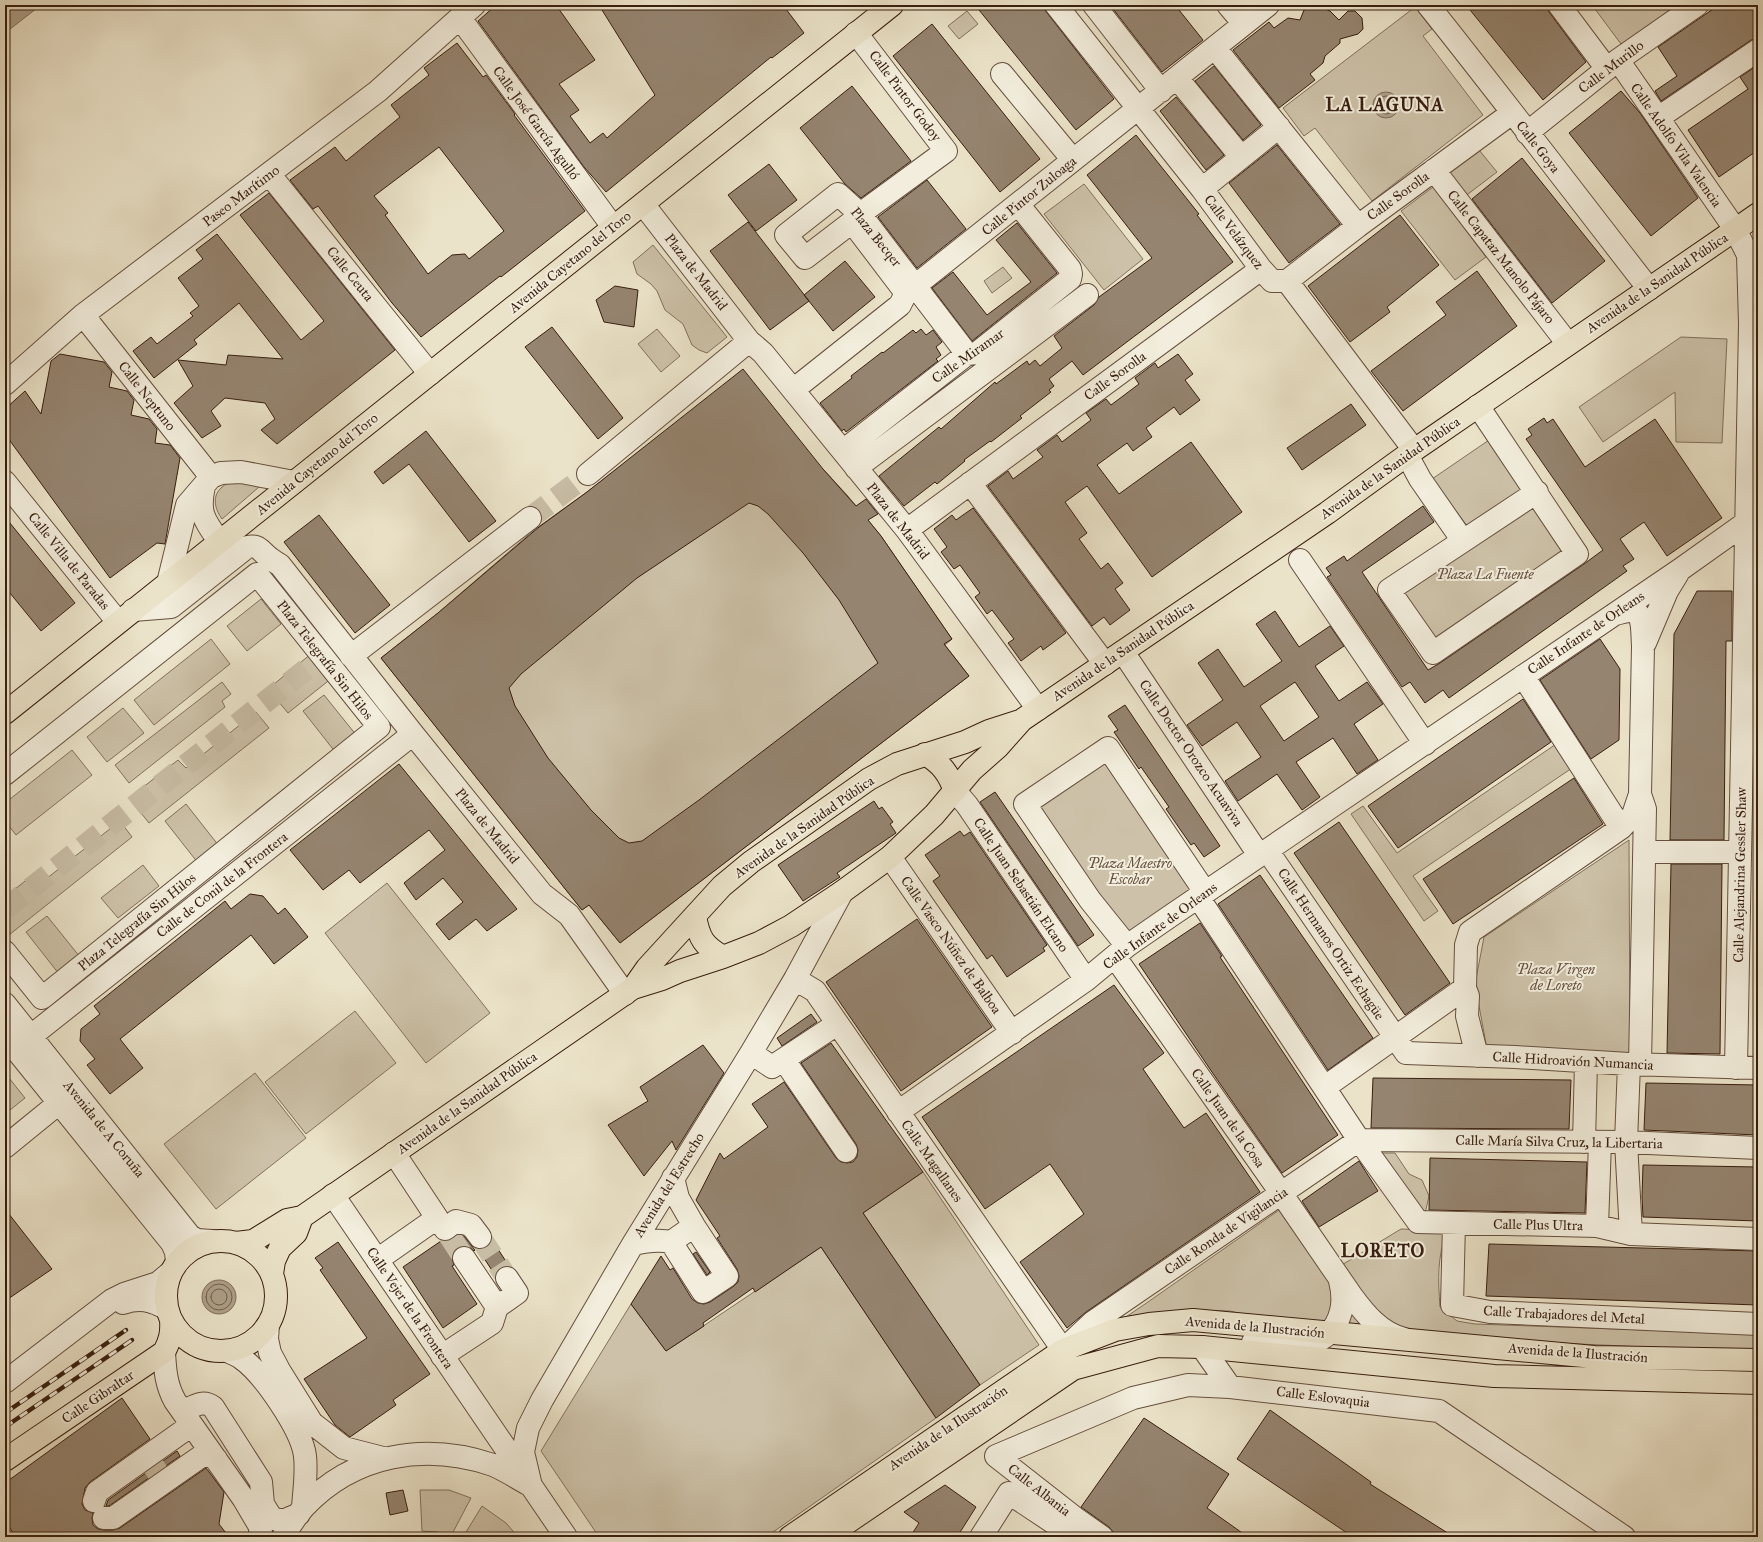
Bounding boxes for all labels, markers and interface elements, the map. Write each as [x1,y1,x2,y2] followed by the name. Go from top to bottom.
[1575,37,1647,97] street label: Calle Murillo
[865,47,945,145] street label: Calle Pintor Godoy
[488,63,583,184] street label: Calle José García Agulló
[1627,80,1725,210] street label: Calle Adolfo Vila Valencia
[1326,94,1444,116] district label: LA LAGUNA
[1512,118,1564,177] street label: Calle Goya
[978,153,1080,239] street label: Calle Pintor Zuloaga
[199,162,283,230] street label: Paseo Marítimo
[1364,168,1432,224] street label: Calle Sorolla
[1444,187,1558,327] street label: Calle Capataz Manolo Pájaro
[1200,191,1268,274] street label: Calle Velázquez
[846,204,906,271] street label: Plaza Becqer
[505,207,635,317] street label: Avenida Cayetano del Toro
[1582,229,1731,337] street label: Avenida de la Sanidad Pública
[661,230,731,314] street label: Plaza de Madrid
[323,243,377,305] street label: Calle Ceuta
[929,324,1008,387] street label: Calle Miramar
[1081,348,1149,404] street label: Calle Sorolla
[115,358,179,434] street label: Calle Neptuno
[252,409,382,519] street label: Avenida Cayetano del Toro
[1316,413,1463,523] street label: Avenida de la Sanidad Pública
[863,479,933,563] street label: Plaza de Madrid
[24,509,114,613] street label: Calle Villa de Paradas
[1437,566,1534,583] park label: Plaza La Fuente
[1524,588,1648,678] street label: Calle Infante de Orleans
[273,597,377,723] street label: Plaza Telegrafía Sin Hilos
[1048,597,1197,705] street label: Avenida de la Sanidad Pública
[1135,676,1247,830] street label: Calle Doctor Orozco Acuaviva
[730,772,877,882] street label: Avenida de la Sanidad Pública
[451,785,523,867] street label: Plaza de Madrid
[1730,786,1750,963] street label: Calle Alejandrina Gessler Shaw
[969,815,1072,956] street label: Calle Juan Sebastián Elcano
[153,828,291,942] street label: Calle de Conil de la Frontera
[1088,855,1172,888] park label: Plaza Maestro Escobar
[1274,865,1388,1023] street label: Calle Hermanos Ortiz Echagüe
[75,869,199,975] street label: Plaza Telegrafía Sin Hilos
[897,873,1005,1017] street label: Calle Vasco Núñez de Balboa
[1099,879,1221,973] street label: Calle Infante de Orleans
[1517,961,1596,994] park label: Plaza Virgen de Loreto
[393,1048,540,1158] street label: Avenida de la Sanidad Pública
[1492,1048,1654,1074] street label: Calle Hidroavión Numancia
[1187,1065,1269,1172] street label: Calle Juan de la Cosa
[59,1076,148,1181] street label: Avenida de A Coruña
[897,1117,967,1205] street label: Calle Magallanes
[629,1130,708,1241] street label: Avenida del Estrecho
[1455,1132,1663,1152] street label: Calle María Silva Cruz, la Libertaria
[1161,1183,1291,1279] street label: Calle Ronda de Vigilancia
[1493,1216,1583,1234] street label: Calle Plus Ultra
[1341,1240,1425,1262] district label: LORETO
[363,1244,457,1372] street label: Calle Vejer de la Frontera
[1483,1302,1646,1328] street label: Calle Trabajadores del Metal
[1184,1312,1326,1342] street label: Avenida de la Ilustración
[1507,1340,1649,1366] street label: Avenida de la Ilustración
[59,1366,138,1427] street label: Calle Gibraltar
[884,1382,1011,1475] street label: Avenida de la Ilustración
[1275,1383,1371,1412] street label: Calle Eslovaquia
[1004,1460,1074,1520] street label: Calle Albania

